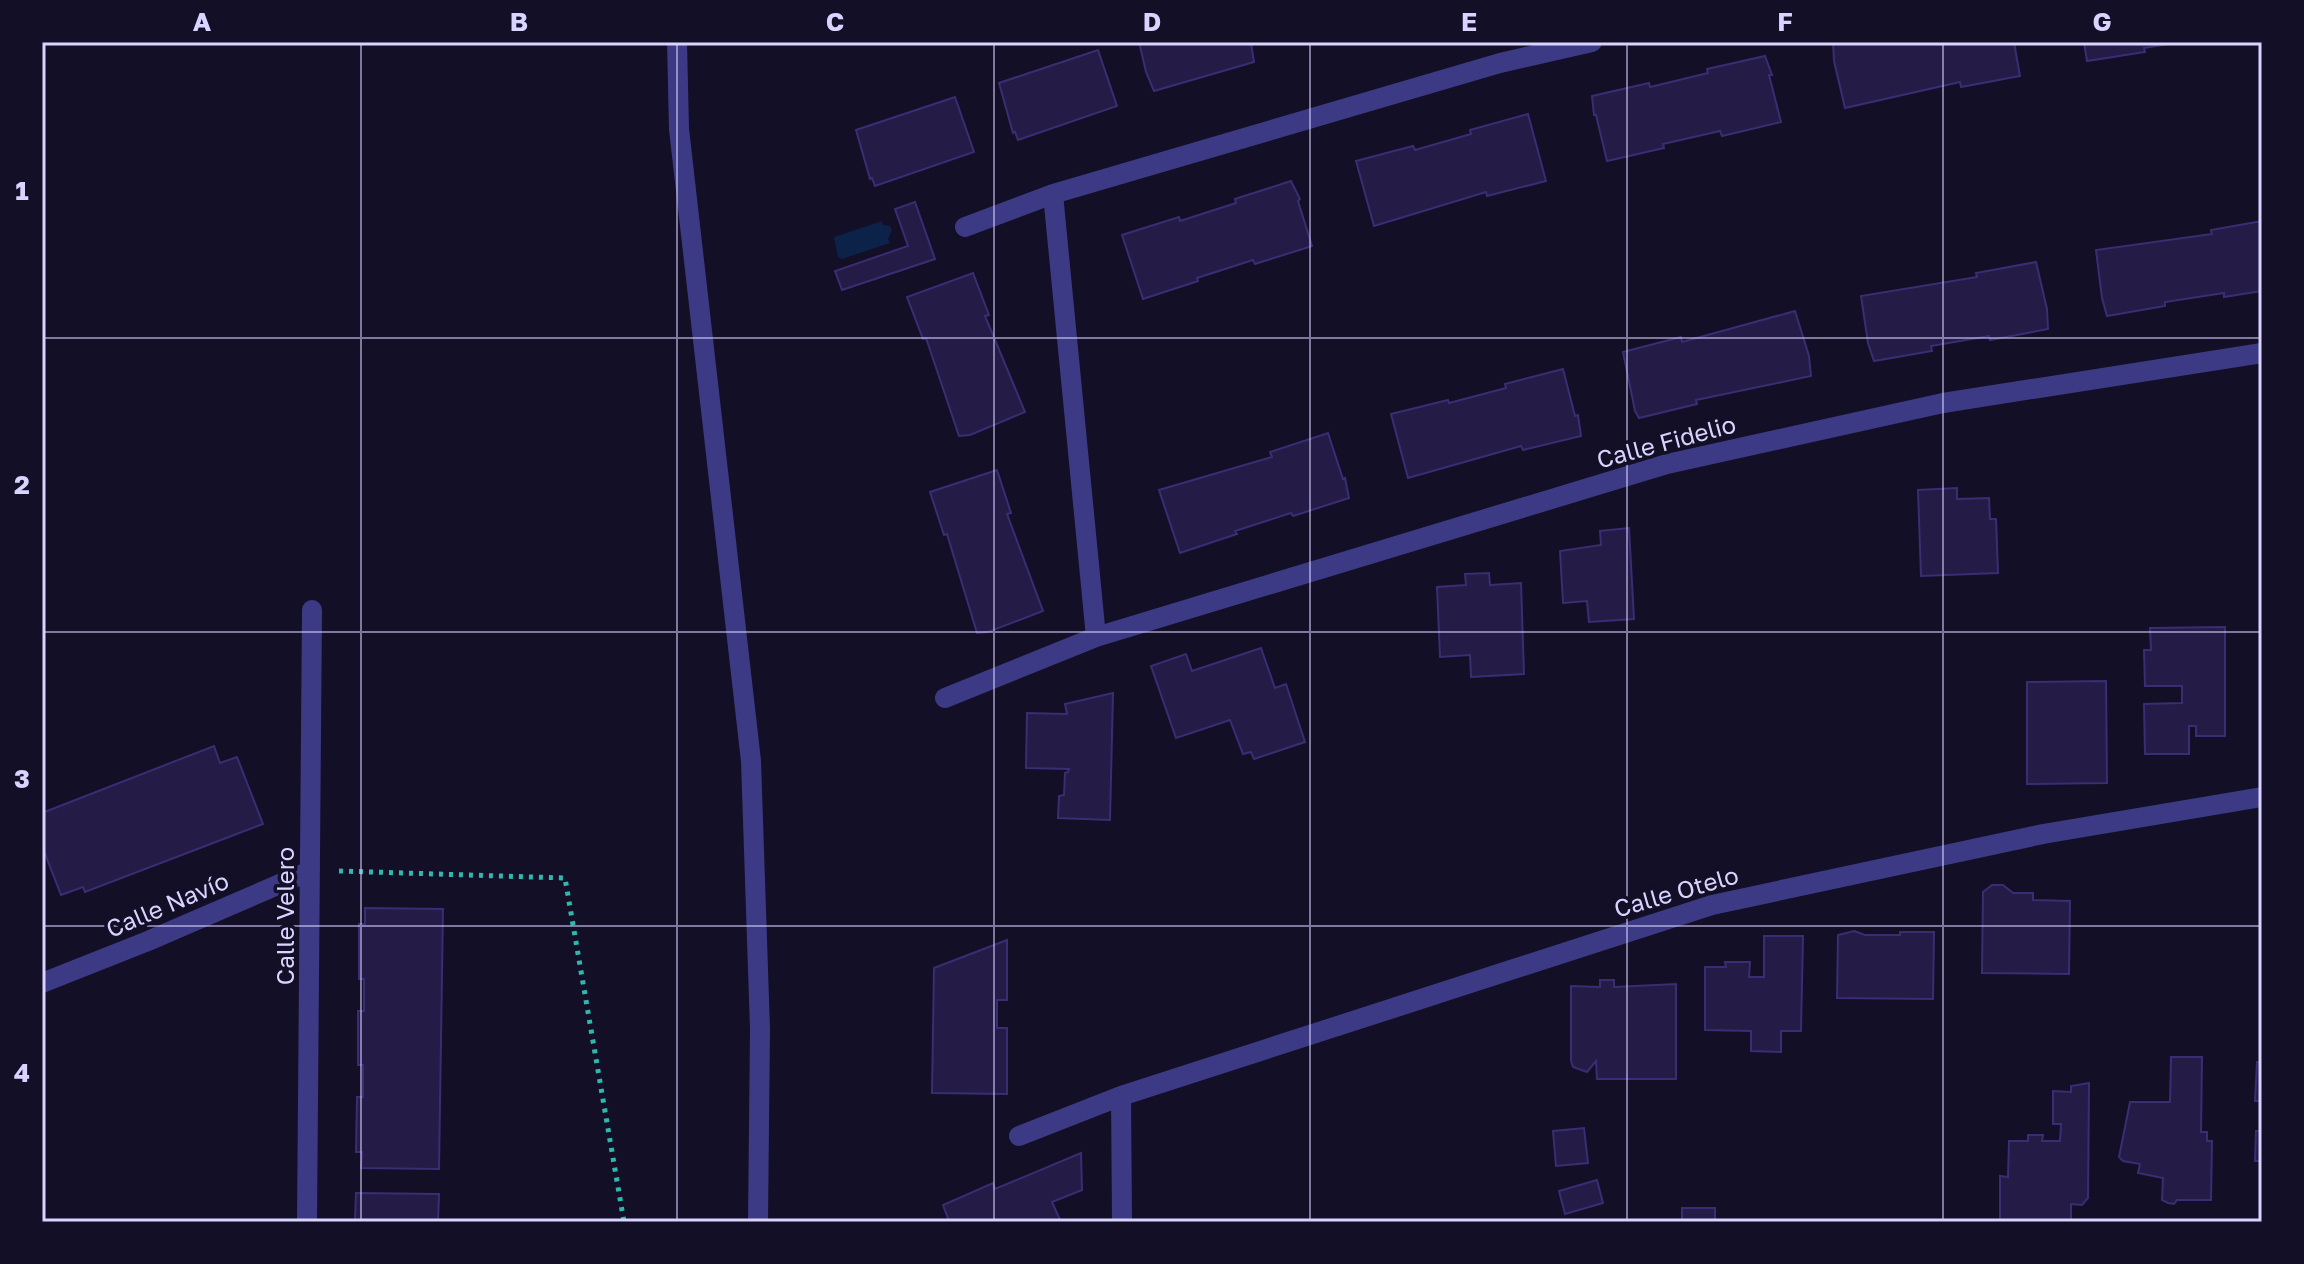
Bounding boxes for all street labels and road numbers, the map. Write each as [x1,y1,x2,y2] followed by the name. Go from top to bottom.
[1593,409,1739,473] street label: Calle Fidelio
[270,847,299,985] street label: Calle Velero
[1610,859,1742,923] street label: Calle Otelo
[101,865,233,943] street label: Calle Navío

